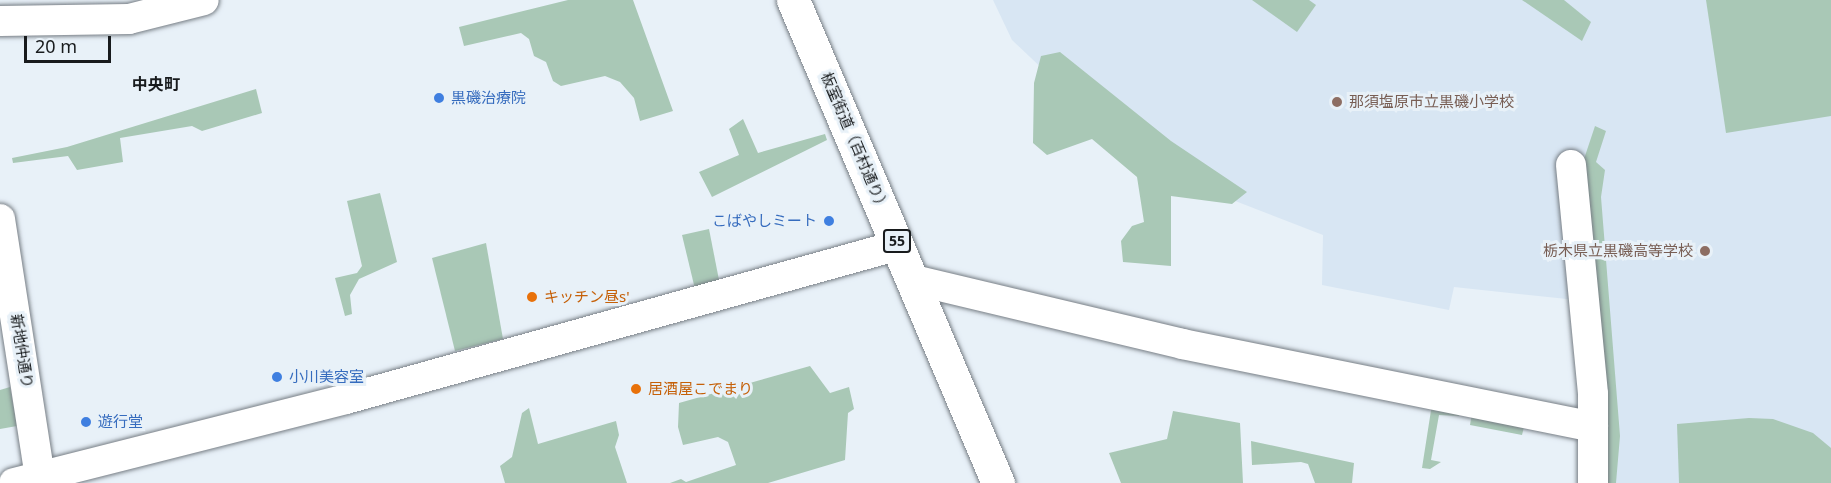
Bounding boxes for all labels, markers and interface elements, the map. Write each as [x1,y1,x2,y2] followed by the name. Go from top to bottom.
[27,24,114,62] scale bar
[35,34,77,58] text: 20 m
[817,69,893,215] street label: 板室街道（百村通り）
[132,74,180,94] district label: 中央町
[451,89,526,107] place label: 黒磯治療院
[432,91,446,105] marker: 黒磯治療院
[1349,93,1514,111] place label: 那須塩原市立黒磯小学校
[1330,95,1344,109] marker: 那須塩原市立黒磯小学校
[712,212,817,230] place label: こばやしミート
[822,214,836,228] marker: こばやしミート
[882,230,912,252] road number: 55
[1543,242,1693,260] place label: 栃木県立黒磯高等学校
[1698,244,1712,258] marker: 栃木県立黒磯高等学校
[544,288,630,306] place label: キッチン昼s'
[525,290,539,304] marker: キッチン昼s'
[7,313,37,389] street label: 新地仲通り
[289,368,364,386] place label: 小川美容室
[270,370,284,384] marker: 小川美容室
[648,380,753,398] place label: 居酒屋こでまり
[629,382,643,396] marker: 居酒屋こでまり
[98,413,143,431] place label: 遊行堂
[79,415,93,429] marker: 遊行堂

